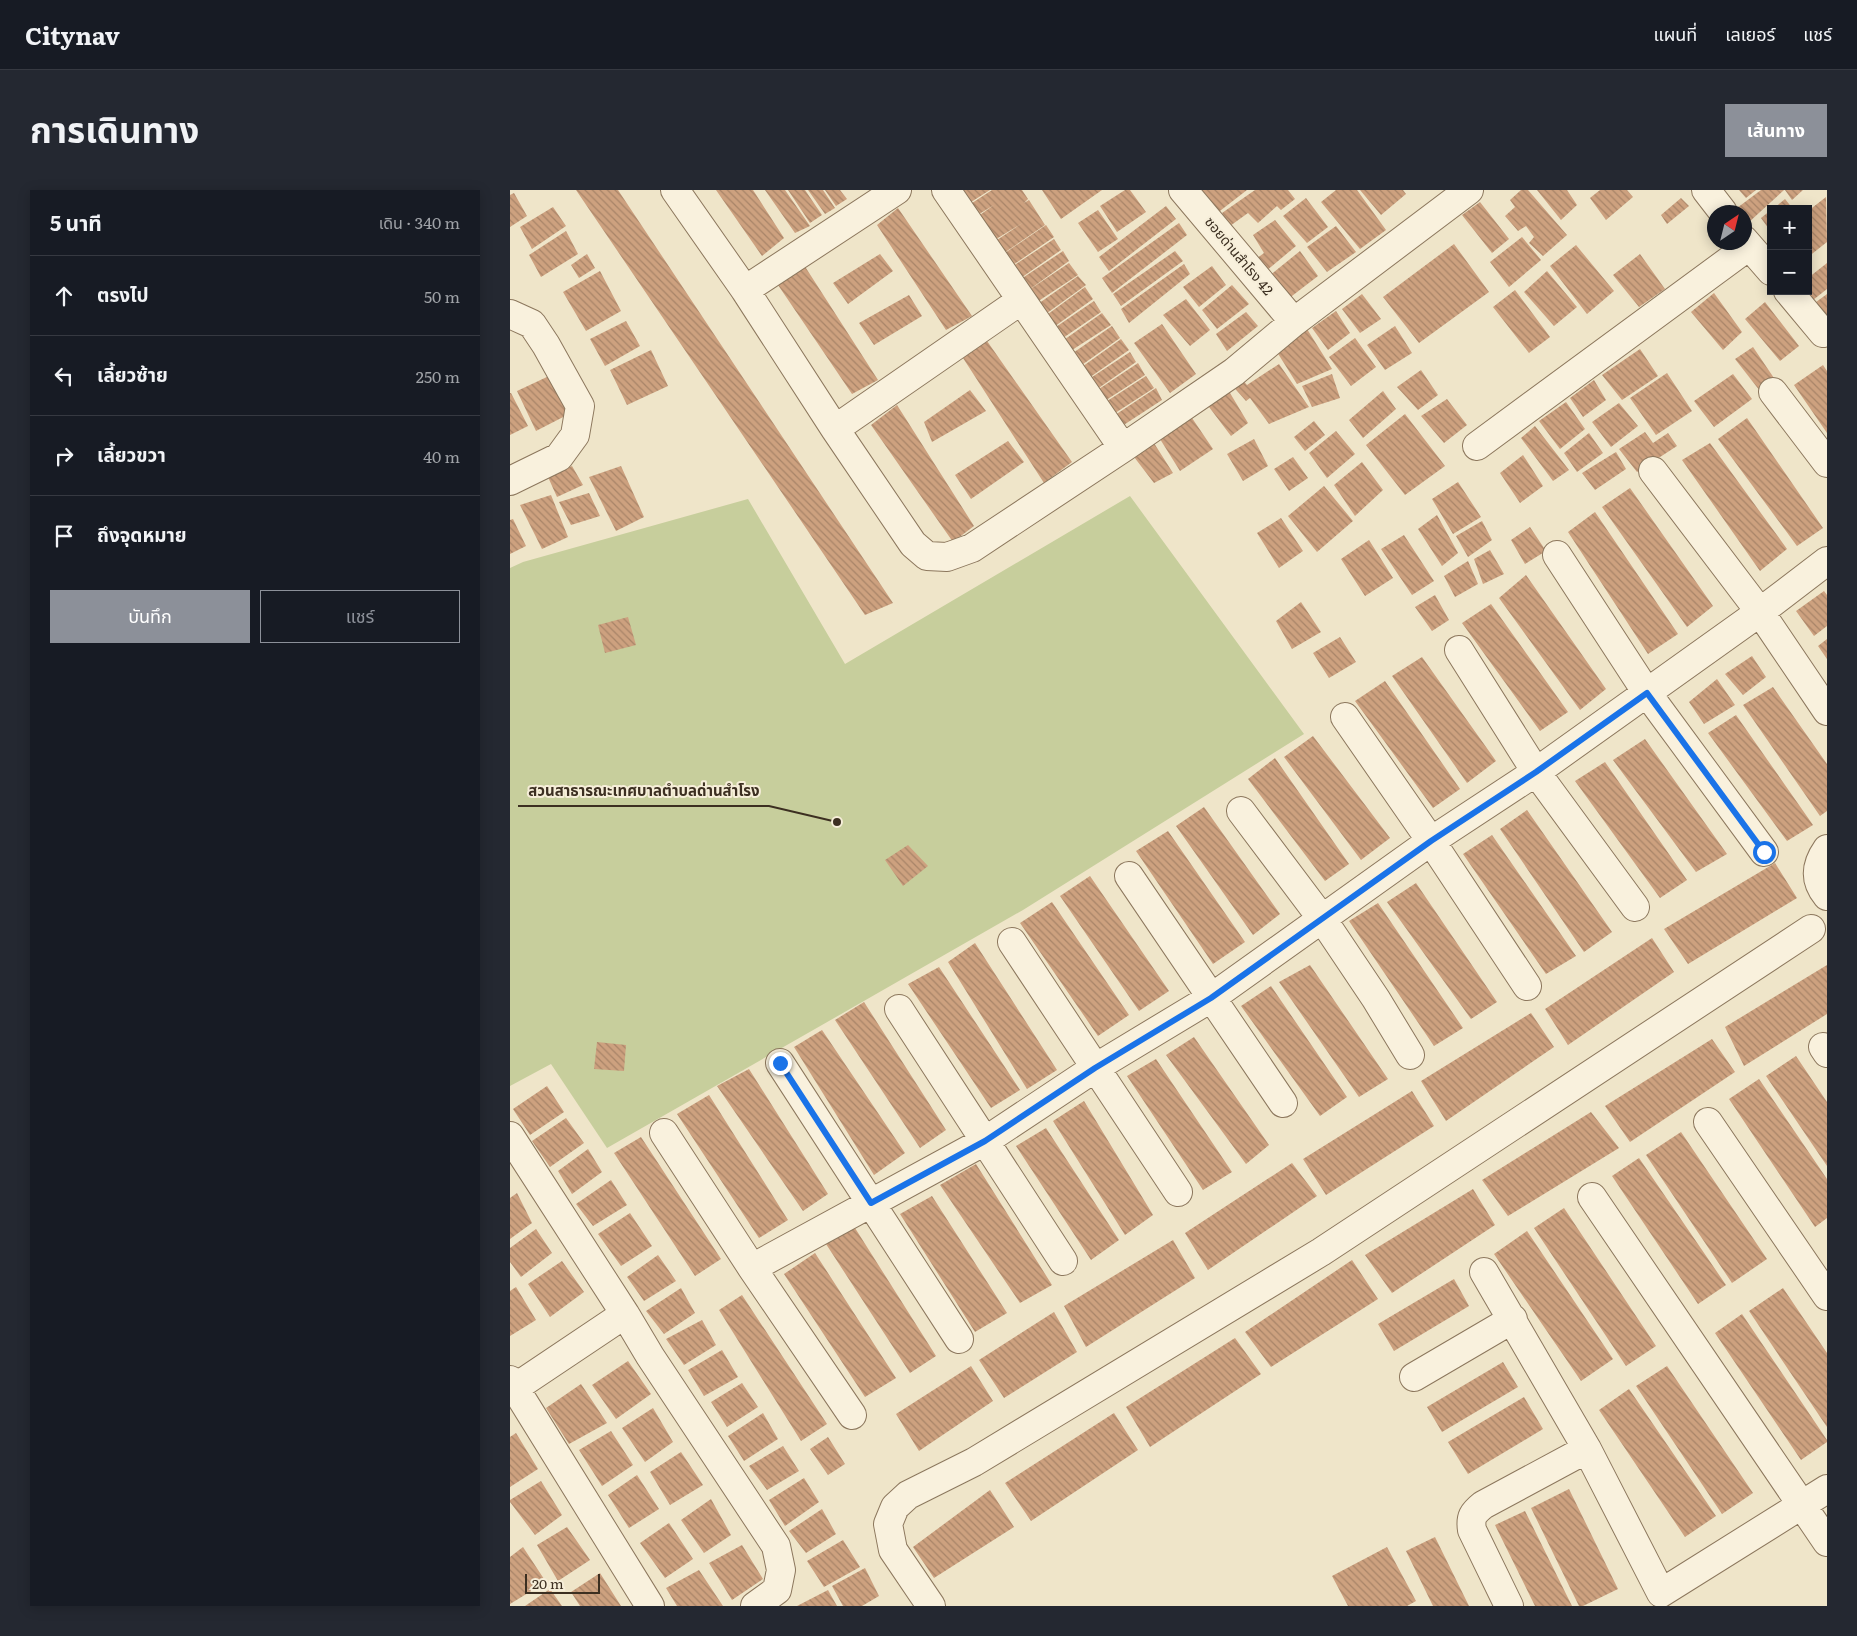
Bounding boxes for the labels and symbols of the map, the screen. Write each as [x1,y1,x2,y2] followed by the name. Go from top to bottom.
[1707,205,1752,250] north arrow
[1201,212,1279,299] street label: ซอยด่านสำโรง 42
[518,776,769,806] callout: สวนสาธารณะเทศบาลตำบลด่านสำโรง
[528,778,760,801] text: สวนสาธารณะเทศบาลตำบลด่านสำโรง
[1753,841,1776,864] route start
[769,1052,792,1075] route end
[525,1571,600,1594] scale bar

